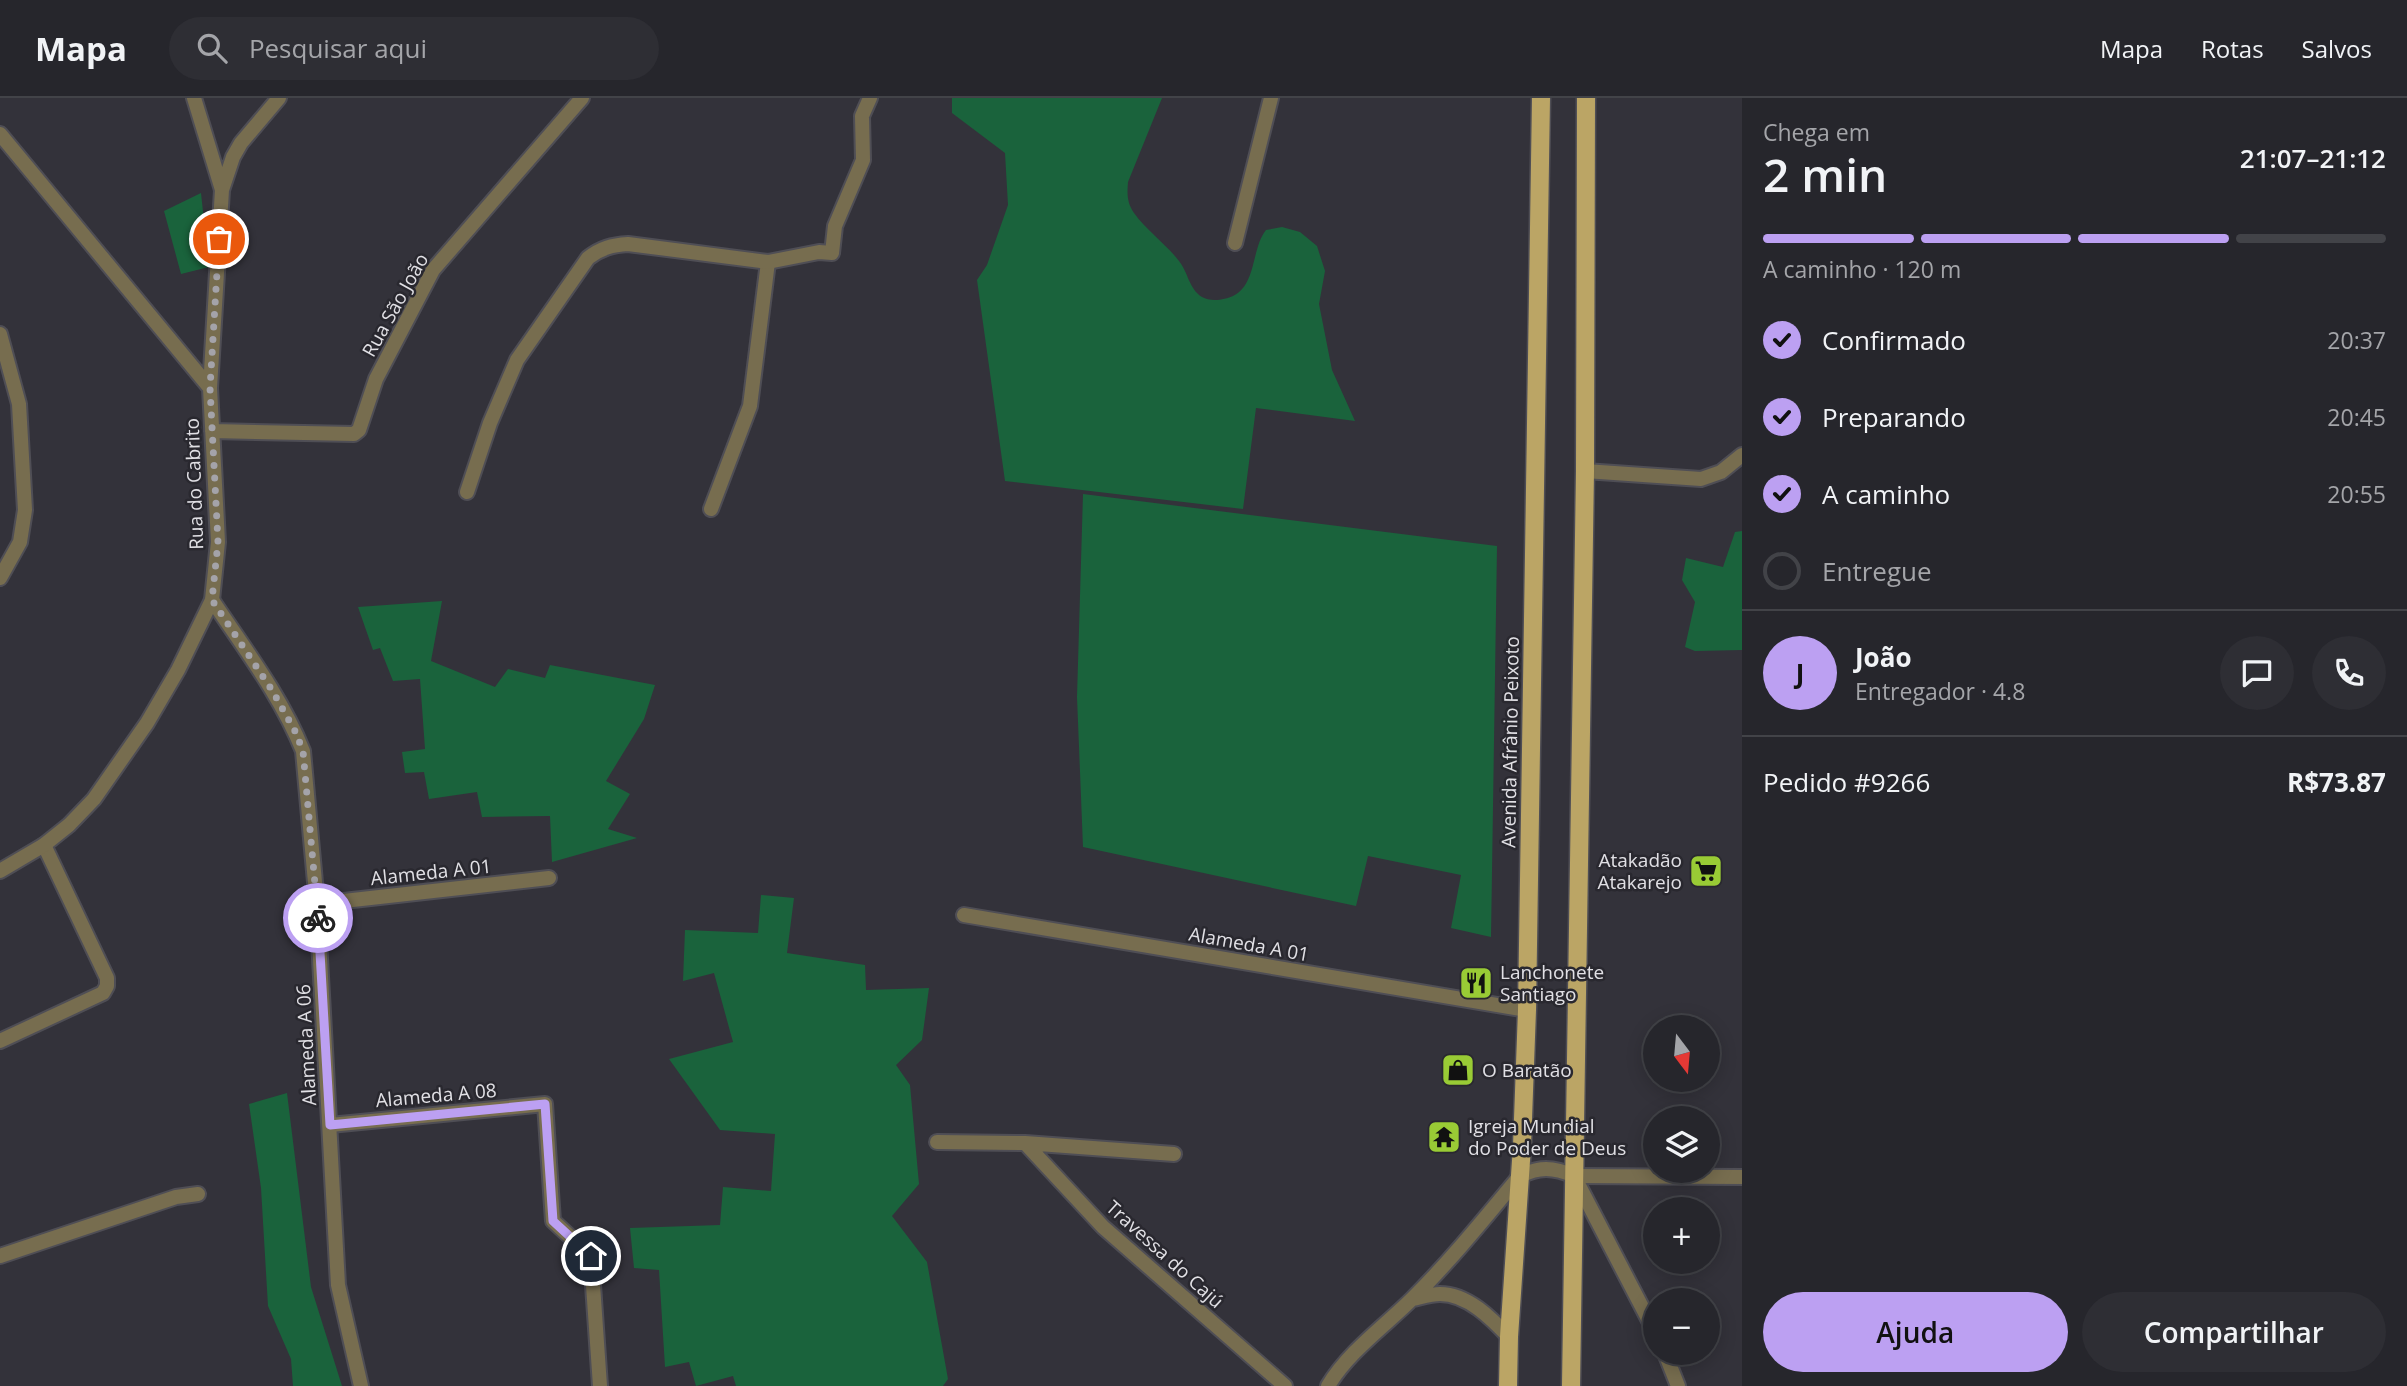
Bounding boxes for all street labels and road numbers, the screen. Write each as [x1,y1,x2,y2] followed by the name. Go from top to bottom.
[356,249,434,361] street label: Rua São João
[179,418,209,550] street label: Rua do Cabrito
[1495,636,1525,848] street label: Avenida Afrânio Peixoto
[369,853,493,891] street label: Alameda A 01
[1187,921,1311,967] street label: Alameda A 01
[290,984,322,1106] street label: Alameda A 06
[374,1077,498,1113] street label: Alameda A 08
[1101,1194,1229,1314] street label: Travessa do Cajú

